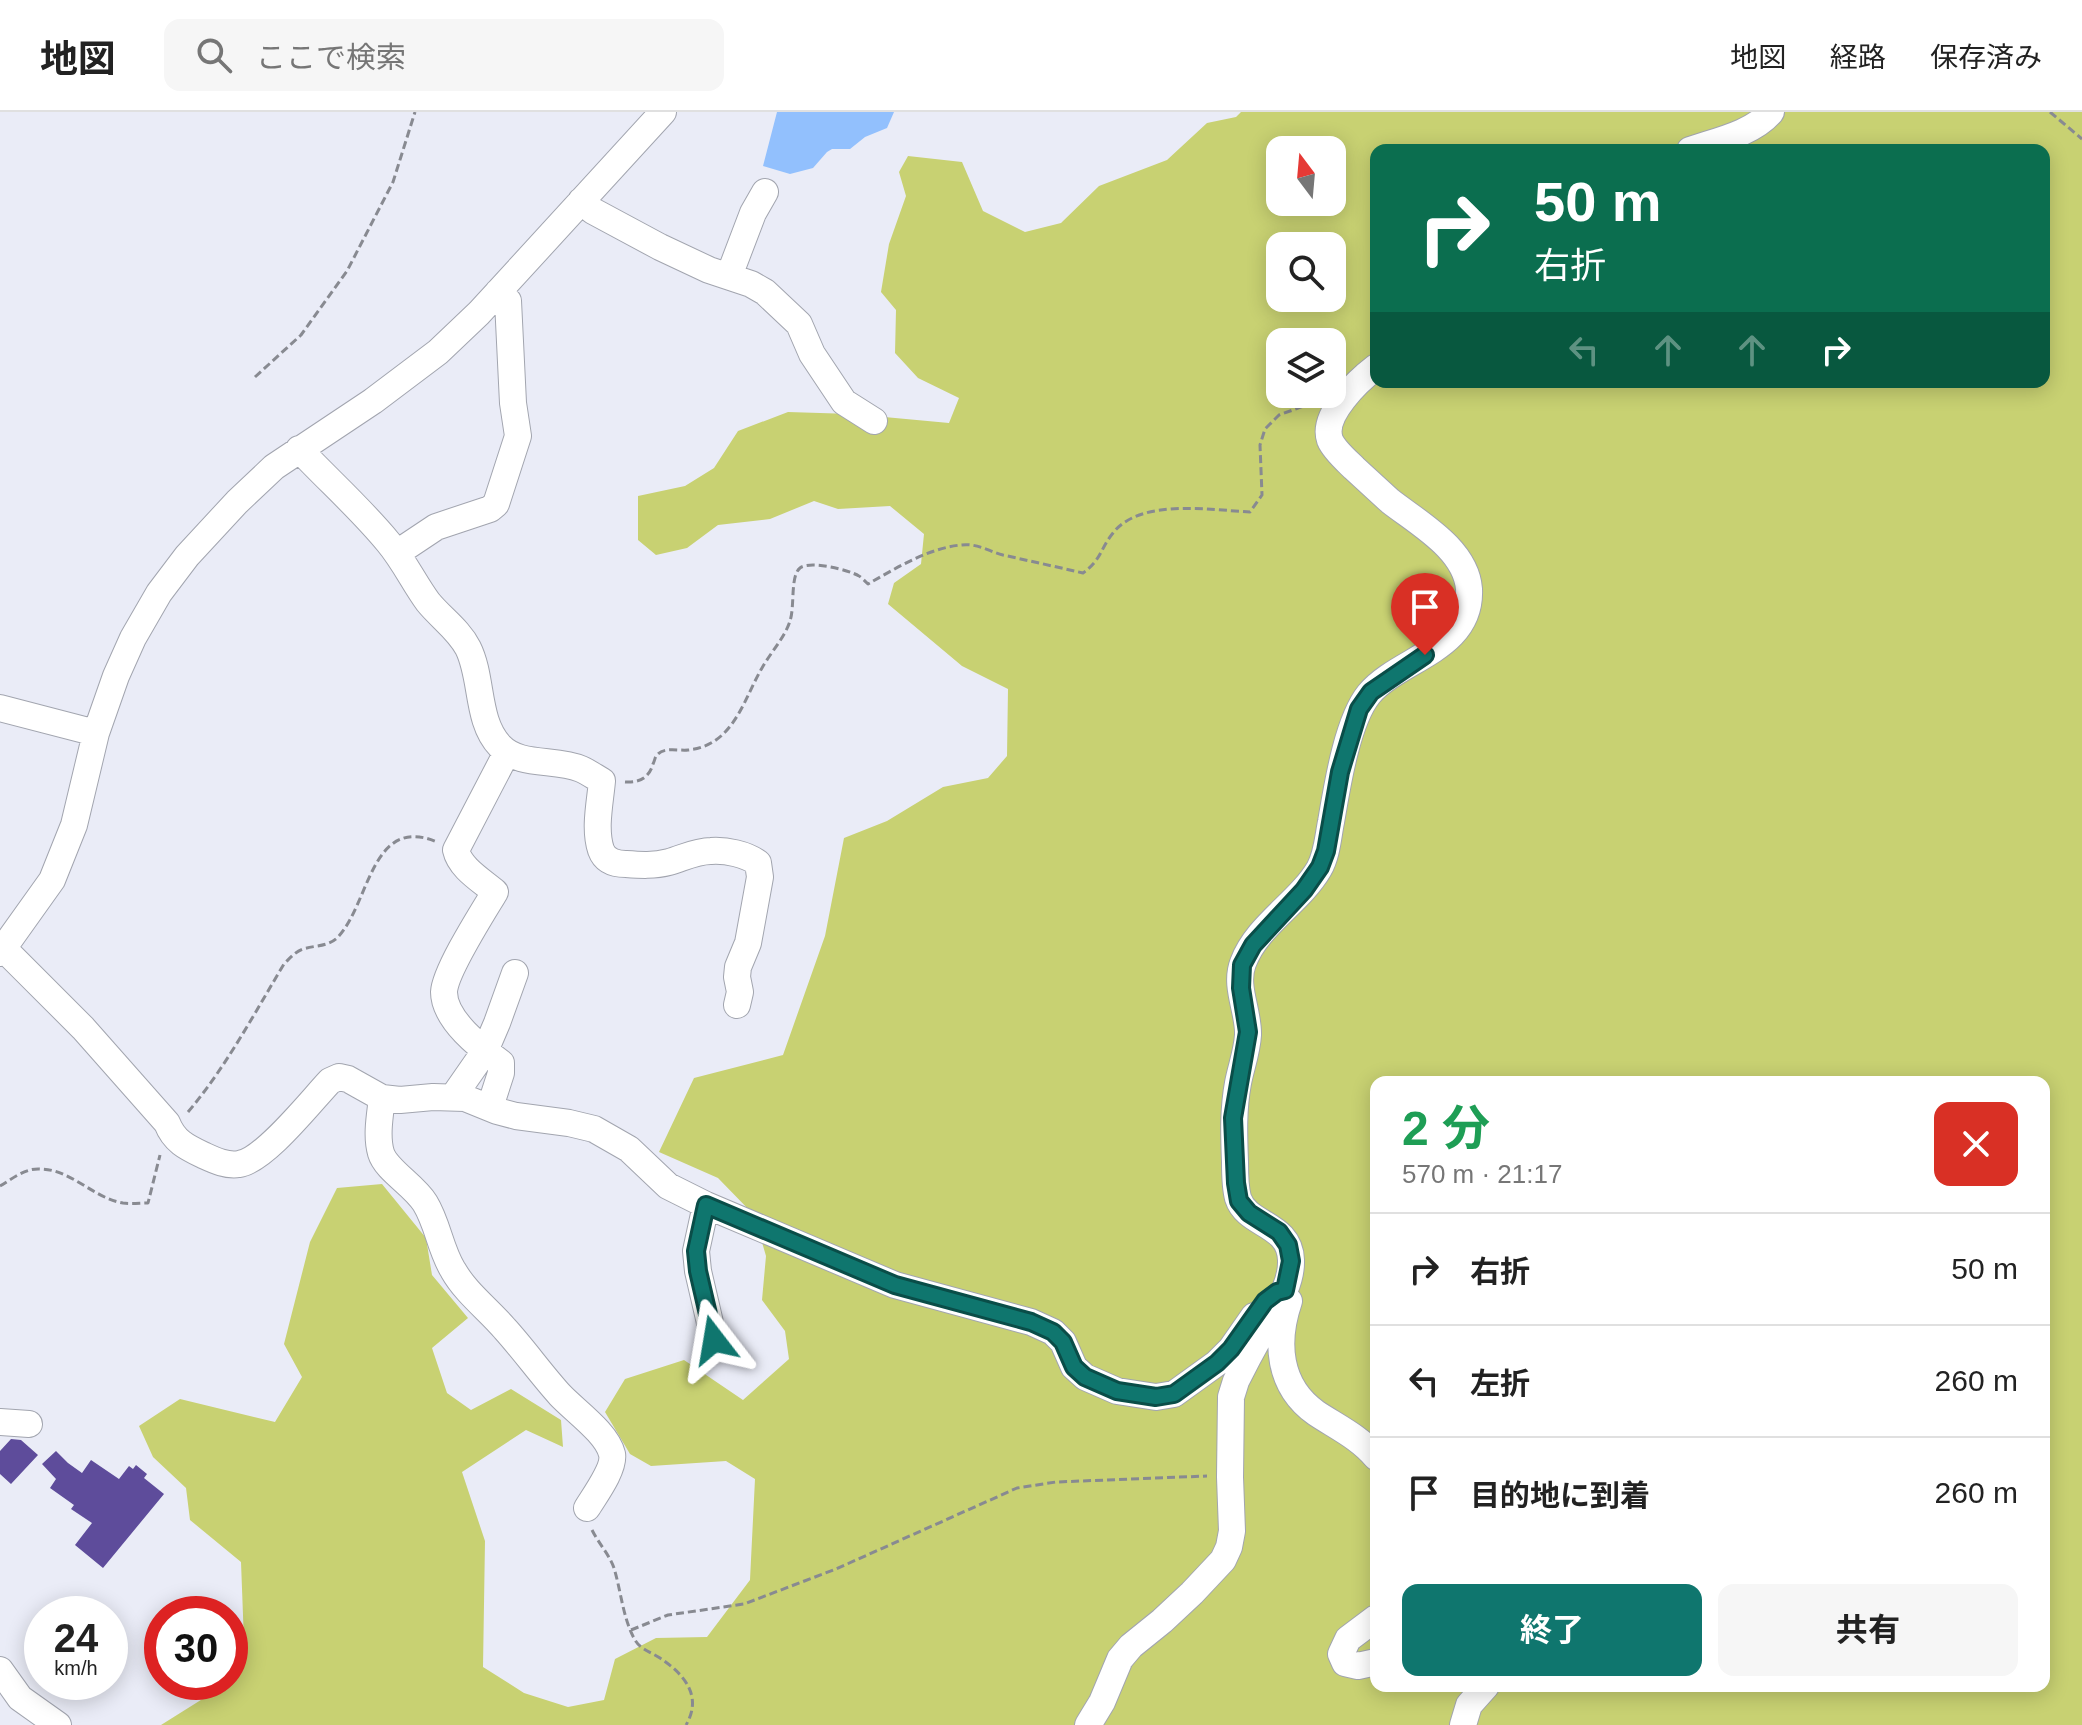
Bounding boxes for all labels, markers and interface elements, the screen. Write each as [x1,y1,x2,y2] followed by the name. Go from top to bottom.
[164,19,724,91] search box
[192,33,236,77] icon: search
[40,38,116,80] text: 地図
[256,41,406,74] text: ここで検索
[1730,42,1786,73] text: 地図
[1830,42,1886,73] text: 経路
[1930,42,2042,73] text: 保存済み
[1266,136,1346,216] north arrow
[1266,136,1346,408] map controls
[1534,170,1662,233] text: 50 m
[1402,176,1506,280] icon: right
[1266,232,1346,312] button: search
[1534,245,1606,286] text: 右折
[1266,328,1346,408] button: layers
[1562,328,1606,372] icon: left
[1646,328,1690,372] icon: ahead
[1730,328,1774,372] icon: ahead
[1814,328,1858,372] icon: right
[1391,573,1459,655] pin
[1403,585,1447,629] icon: arrive
[1402,1102,1490,1155] text: 2 分
[1934,1102,2018,1186] button: close
[1402,1159,1562,1189] text: 570 m · 21:17
[1402,1247,1446,1291] icon: right
[1951,1252,2018,1285] text: 50 m
[1470,1255,1530,1288] text: 右折
[672,1298,756,1382] position arrow
[1402,1359,1446,1403] icon: left
[1935,1364,2018,1397] text: 260 m
[1470,1367,1530,1400] text: 左折
[1402,1471,1446,1515] icon: arrive
[1935,1476,2018,1509] text: 260 m
[1470,1479,1650,1512] text: 目的地に到着
[1402,1584,1702,1676] button: 終了
[1718,1584,2018,1676] button: 共有
[144,1596,248,1700] speed limit sign: 30
[54,1616,98,1660] text: 24
[54,1657,98,1679] text: km/h

